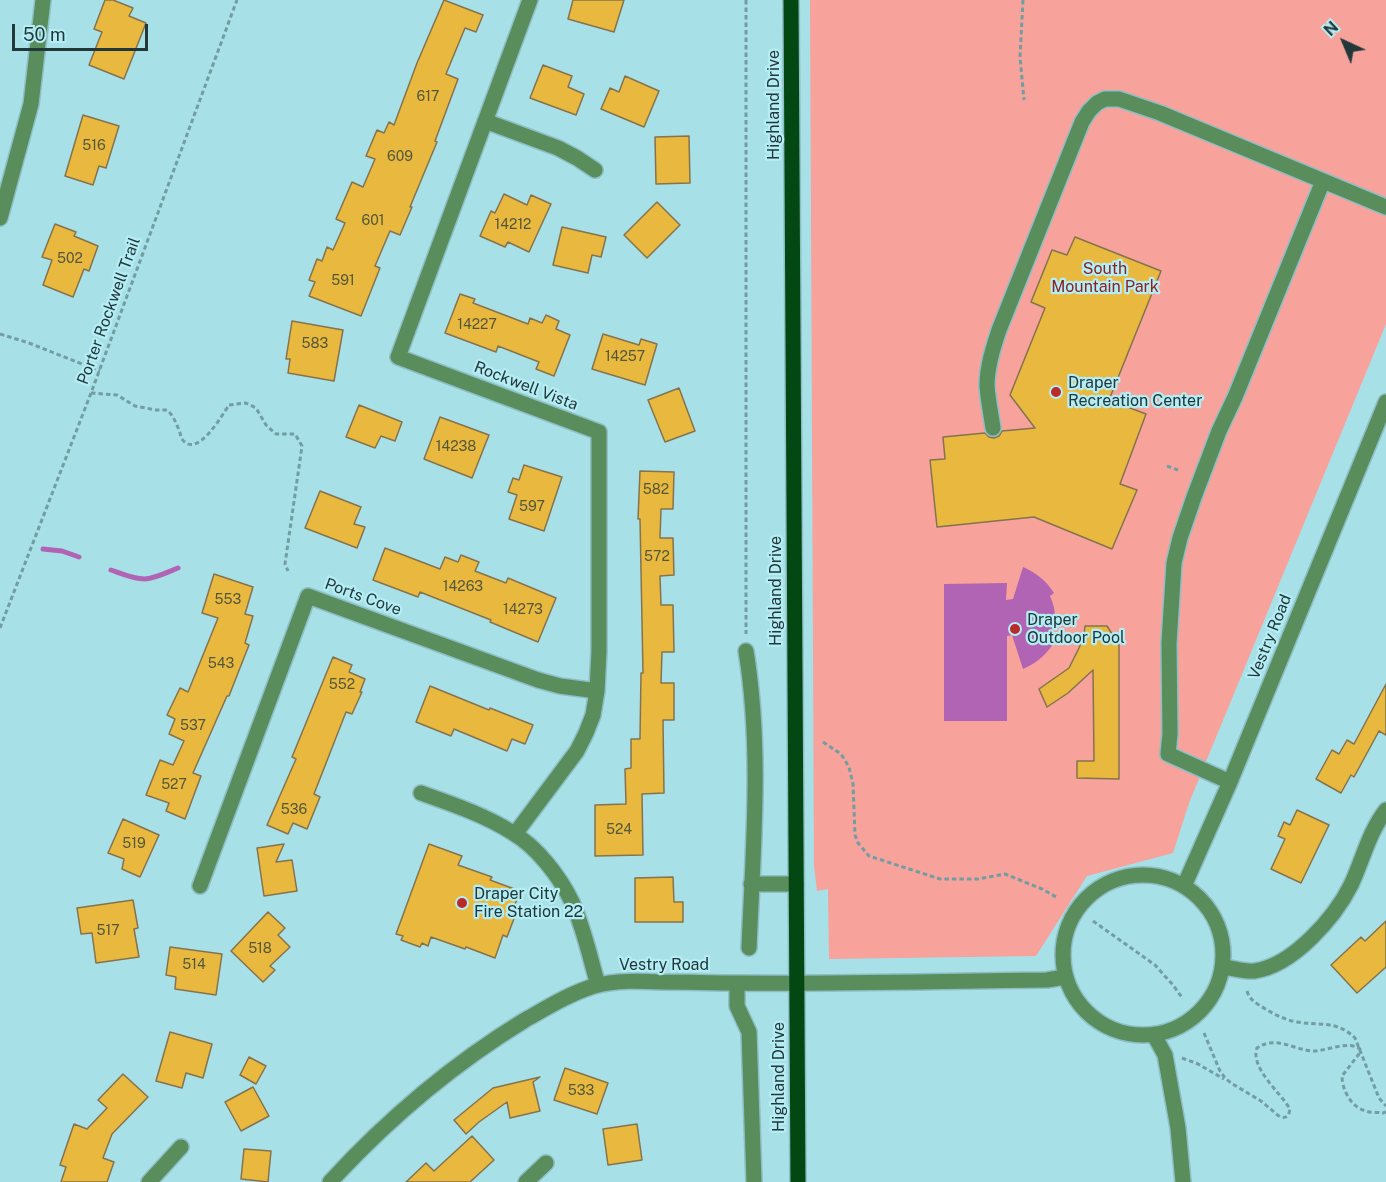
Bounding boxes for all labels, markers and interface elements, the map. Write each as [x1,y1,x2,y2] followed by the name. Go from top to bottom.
[15,12,152,50] scale bar
[1314,12,1374,72] north arrow
[1320,18,1342,40] text: N
[23,24,66,45] text: 50 m
[764,50,784,160] street label: Highland Drive
[417,89,439,105] house number: 617
[82,138,106,154] house number: 516
[387,149,413,165] house number: 609
[362,213,384,229] house number: 601
[495,217,531,233] house number: 14212
[73,235,145,387] street label: Porter Rockwell Trail
[57,251,83,267] house number: 502
[1051,259,1159,297] park label: South Mountain Park
[331,273,355,289] house number: 591
[457,317,497,333] house number: 14227
[302,336,328,352] house number: 583
[605,349,645,365] house number: 14257
[471,357,581,415] street label: Rockwell Vista
[1068,373,1202,411] place label: Draper Recreation Center
[1049,385,1063,399] marker: Draper Recreation Center
[436,439,476,455] house number: 14238
[643,482,669,498] house number: 582
[519,499,545,515] house number: 597
[766,536,786,646] street label: Highland Drive
[644,549,670,565] house number: 572
[322,574,404,620] street label: Ports Cove
[443,579,483,595] house number: 14263
[215,592,241,608] house number: 553
[1244,592,1296,682] street label: Vestry Road
[503,602,543,618] house number: 14273
[1027,610,1125,648] place label: Draper Outdoor Pool
[1008,622,1022,636] marker: Draper Outdoor Pool
[208,656,234,672] house number: 543
[329,677,355,693] house number: 552
[180,718,206,734] house number: 537
[161,777,187,793] house number: 527
[281,802,307,818] house number: 536
[606,822,632,838] house number: 524
[122,836,146,852] house number: 519
[474,884,583,922] place label: Draper City Fire Station 22
[455,896,469,910] marker: Draper City Fire Station 22
[96,923,120,939] house number: 517
[248,941,272,957] house number: 518
[619,955,709,975] street label: Vestry Road
[182,957,206,973] house number: 514
[769,1022,789,1132] street label: Highland Drive
[568,1083,594,1099] house number: 533

